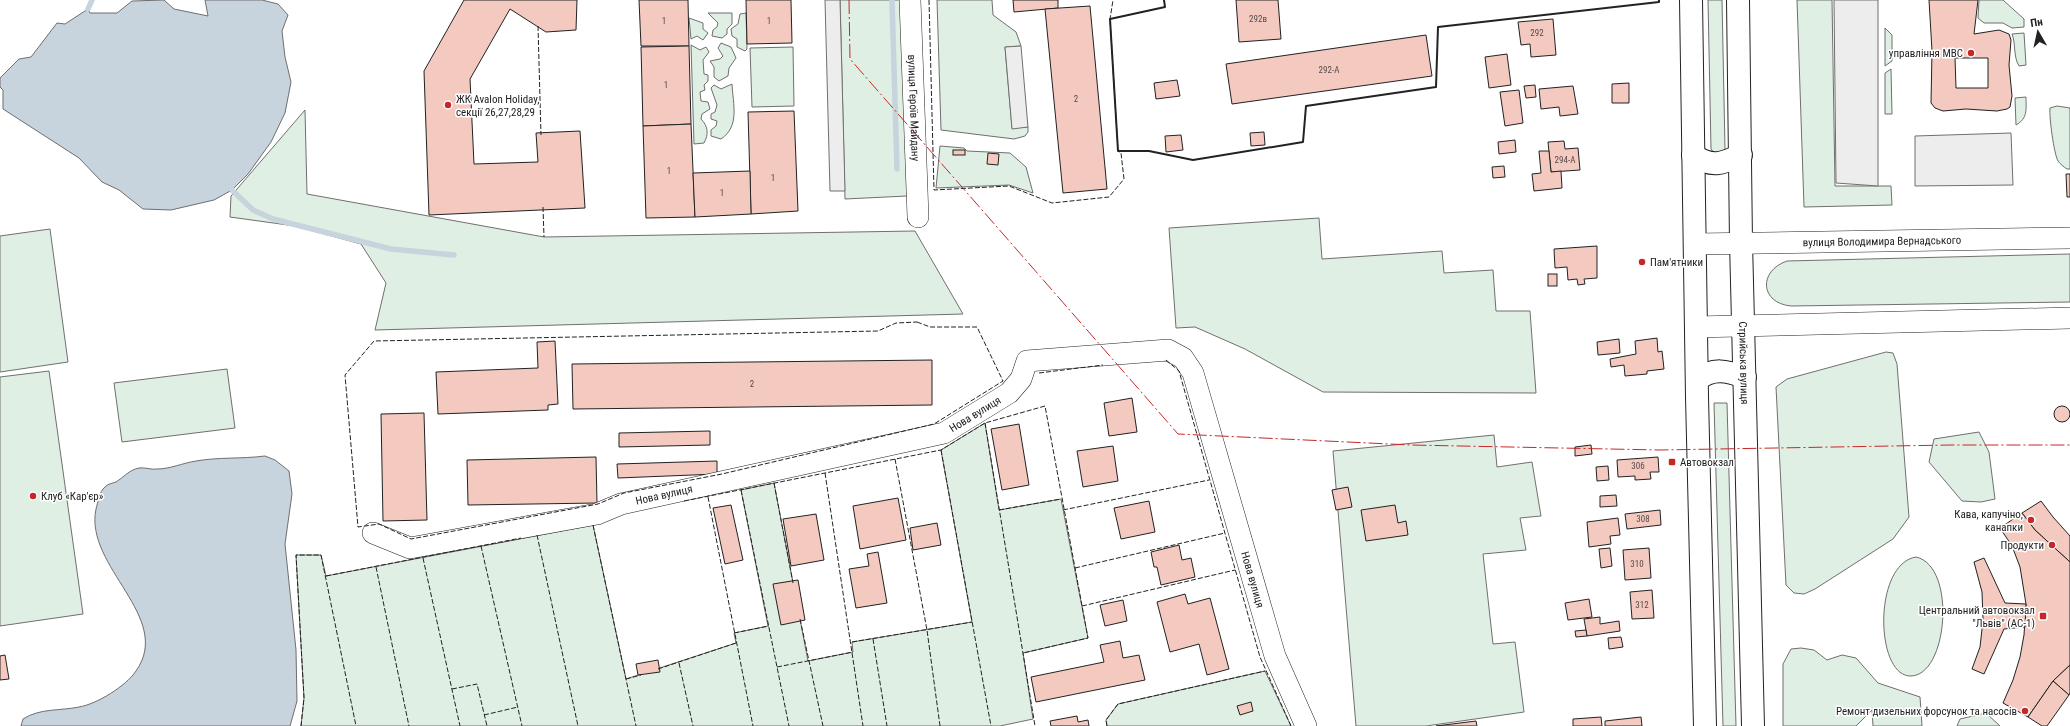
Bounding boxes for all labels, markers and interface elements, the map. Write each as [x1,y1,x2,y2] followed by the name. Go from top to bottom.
[2018,12,2058,52] north arrow
[1249,14,1267,24] house number: 292в
[2029,15,2044,30] text: Пн
[662,16,666,26] house number: 1
[767,16,771,26] house number: 1
[1530,28,1544,38] house number: 292
[1889,47,1963,60] place label: управління МВС
[1966,48,1976,58] marker: управління МВС
[906,54,922,162] street label: вулиця Героїв Майдану
[1319,65,1339,75] house number: 292-А
[664,80,668,90] house number: 1
[456,93,539,119] place label: ЖК Avalon Holiday, секції 26,27,28,29
[1074,94,1079,104] house number: 2
[443,100,453,110] marker: ЖК Avalon Holiday, секції 26,27,28,29
[1555,155,1575,165] house number: 294-А
[667,166,671,176] house number: 1
[771,173,775,183] house number: 1
[720,188,724,198] house number: 1
[1803,233,1962,249] street label: вулиця Володимира Вернадського
[1650,256,1703,269] place label: Пам'ятники
[1637,257,1647,267] marker: Пам'ятники
[1736,321,1752,405] street label: Стрийська вулиця
[750,379,755,389] house number: 2
[947,393,1003,435] street label: Нова вулиця
[1680,456,1734,469] place label: Автовокзал
[1667,457,1677,467] marker: Автовокзал
[1631,461,1645,471] house number: 306
[634,482,694,507] street label: Нова вулиця
[41,490,104,503] place label: Клуб «Кар'єр»
[28,491,38,501] marker: Клуб «Кар'єр»
[1954,508,2023,534] place label: Кава, капучіно, канапки
[1636,514,1650,524] house number: 308
[2026,515,2036,525] marker: Кава, капучіно, канапки
[2001,539,2044,552] place label: Продукти
[2047,540,2057,550] marker: Продукти
[1239,550,1267,609] street label: Нова вулиця
[1630,559,1644,569] house number: 310
[1635,600,1649,610] house number: 312
[1919,604,2035,630] place label: Центральний автовокзал "Львів" (АС-1)
[2038,611,2048,621] marker: Центральний автовокзал "Львів" (АС-1)
[1836,705,2017,718] place label: Ремонт дизельних форсунок та насосів
[2020,706,2030,716] marker: Ремонт дизельних форсунок та насосів

